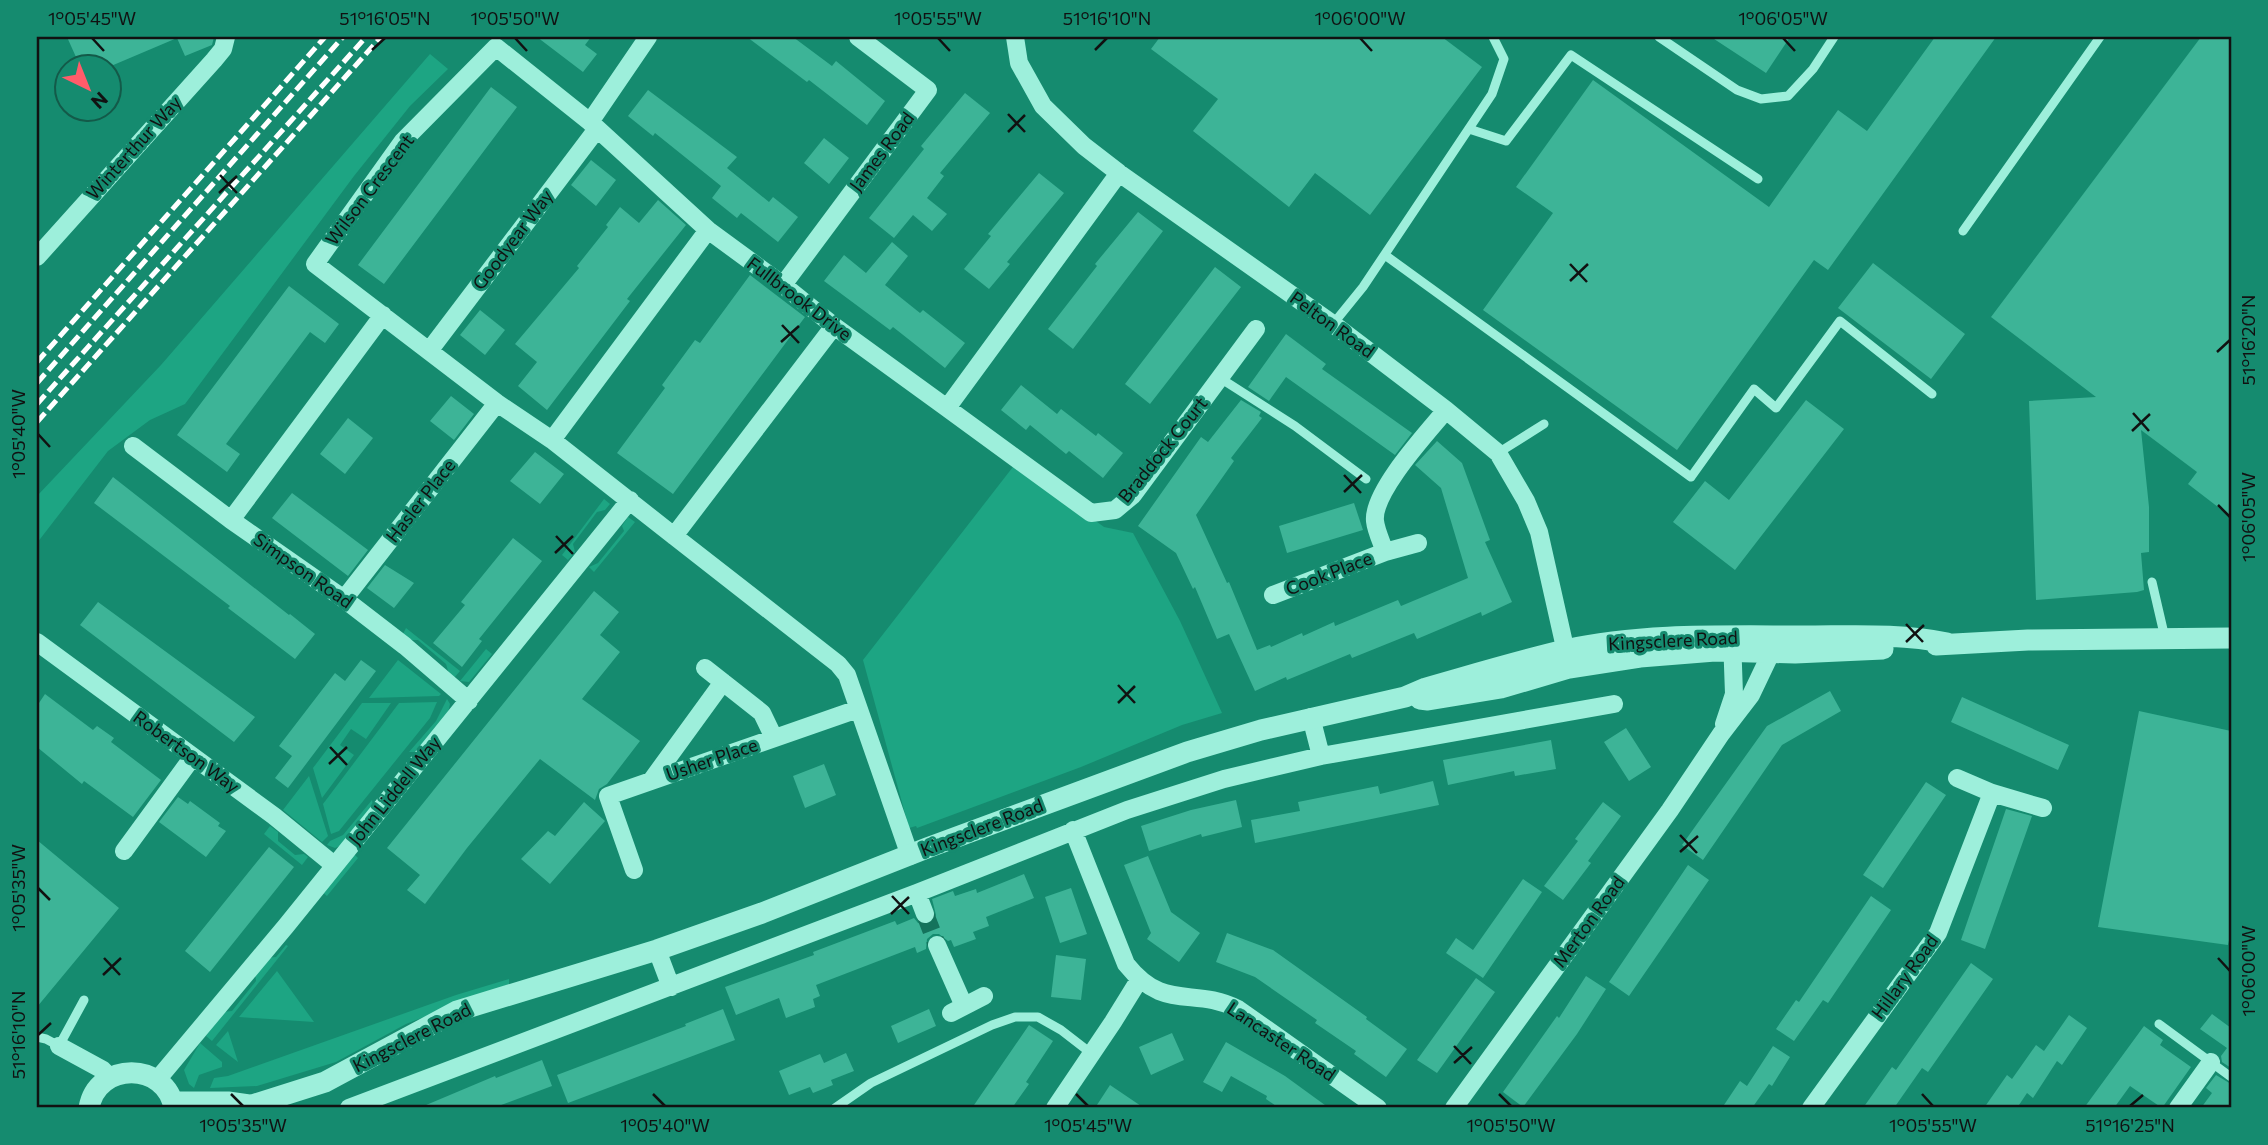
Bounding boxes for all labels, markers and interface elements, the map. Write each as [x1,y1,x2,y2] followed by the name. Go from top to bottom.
[48,7,136,29] text: 1°05'45"W
[339,7,431,29] text: 51°16'05"N
[470,7,560,29] text: 1°05'50"W
[894,7,982,29] text: 1°05'55"W
[1063,7,1151,29] text: 51°16'10"N
[1314,7,1406,29] text: 1°06'00"W
[1738,7,1828,29] text: 1°06'05"W
[52,52,122,122] north arrow
[87,88,113,114] text: N
[81,91,185,204] street label: Winterthur Way
[844,107,918,195] street label: James Road
[320,130,418,249] street label: Wilson Crescent
[467,185,557,294] street label: Goodyear Way
[743,252,856,345] street label: Fullbrook Drive
[1286,286,1379,362] street label: Pelton Road
[2237,295,2259,385] text: 51°16'20"N
[7,389,29,479] text: 1°05'40"W
[1113,392,1211,507] street label: Braddock Court
[381,454,460,546] street label: Hasler Place
[2237,472,2259,562] text: 1°06'05"W
[250,528,357,612] street label: Simpson Road
[1282,547,1375,600] street label: Cook Place
[1608,626,1738,654] street label: Kingsclere Road
[129,705,244,797] street label: Robertson Way
[344,731,445,849] street label: John Liddell Way
[663,733,760,785] street label: Usher Place
[917,794,1046,861] street label: Kingsclere Road
[7,844,29,932] text: 1°05'35"W
[1548,871,1629,971] street label: Merton Road
[2237,925,2259,1017] text: 1°06'00"W
[1866,930,1942,1023] street label: Hillary Road
[7,991,29,1079] text: 51°16'10"N
[1223,997,1340,1085] street label: Lancaster Road
[349,998,474,1076] street label: Kingsclere Road
[199,1114,287,1136] text: 1°05'35"W
[620,1114,710,1136] text: 1°05'40"W
[1044,1114,1132,1136] text: 1°05'45"W
[1466,1114,1556,1136] text: 1°05'50"W
[1889,1114,1977,1136] text: 1°05'55"W
[2085,1114,2175,1136] text: 51°16'25"N

